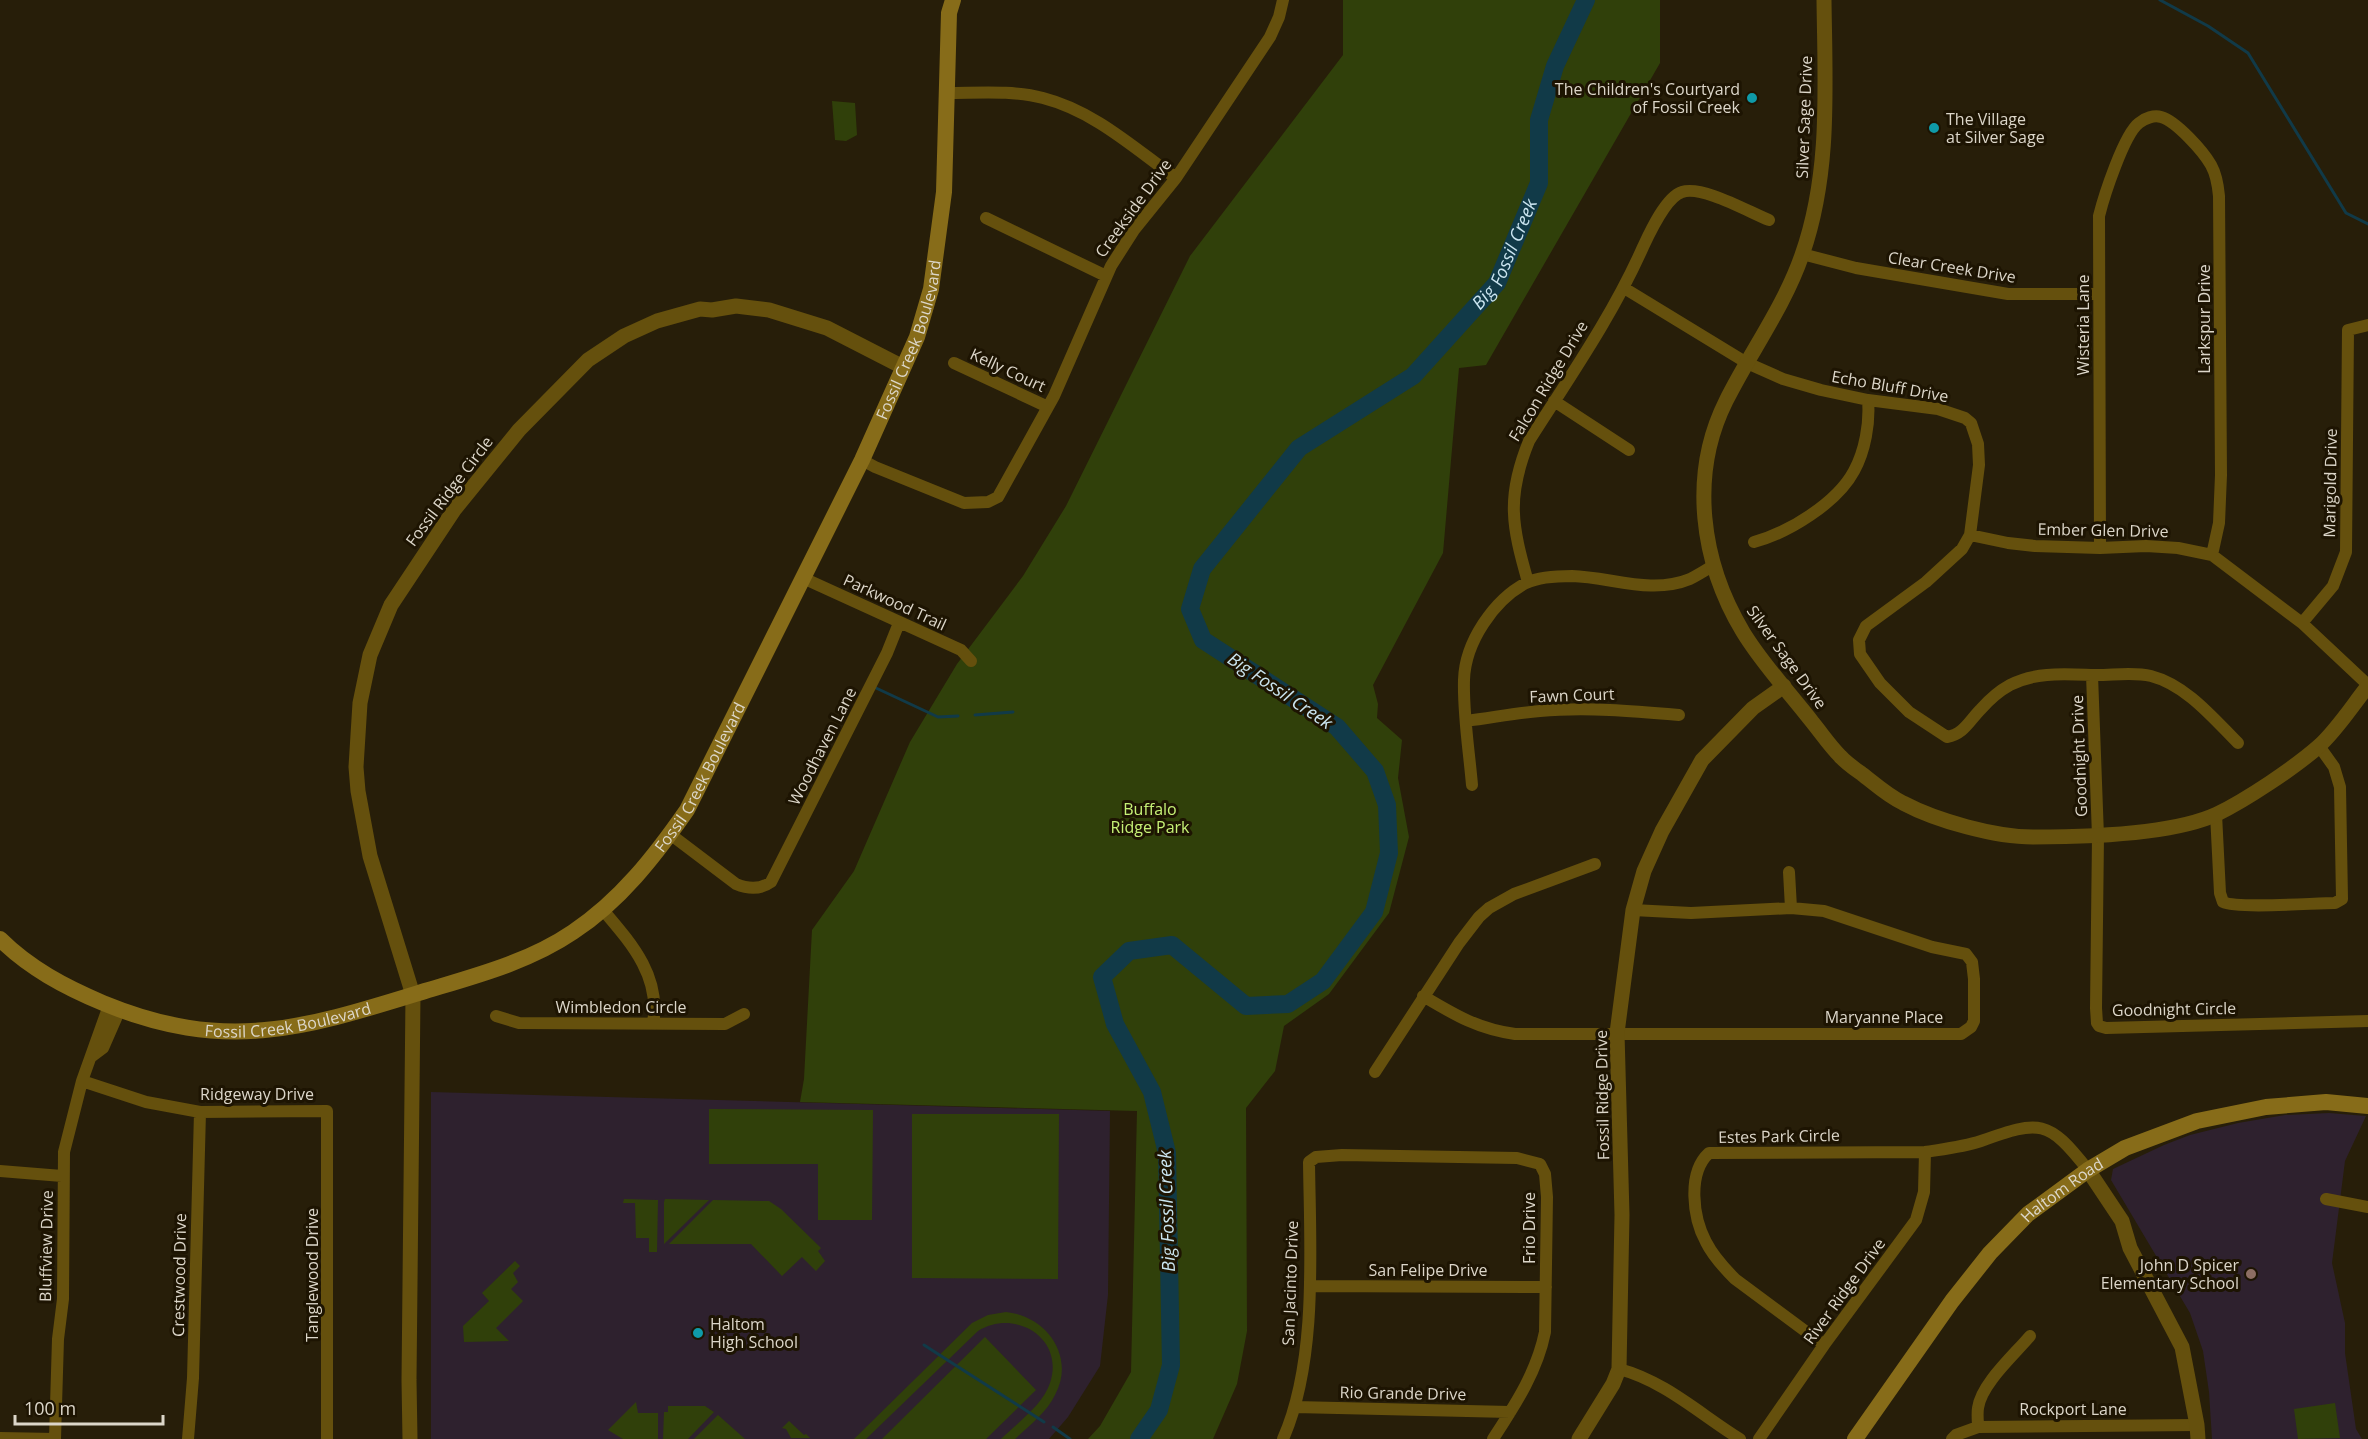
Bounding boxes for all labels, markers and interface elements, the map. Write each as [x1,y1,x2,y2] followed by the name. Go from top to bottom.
[1791,55,1817,179] street label: Silver Sage Drive
[1555,78,1741,118] place label: The Children's Courtyard of Fossil Creek
[1745,91,1759,105] marker: The Children's Courtyard of Fossil Creek
[1946,108,2045,148] place label: The Village at Silver Sage
[1927,121,1941,135] marker: The Village at Silver Sage
[1090,154,1176,262] street label: Creekside Drive
[1466,194,1542,314] water label: Big Fossil Creek
[1887,246,2017,288] street label: Clear Creek Drive
[871,258,946,423] street label: Fossil Creek Boulevard
[2193,264,2215,374] street label: Larkspur Drive
[2072,275,2094,375] street label: Wisteria Lane
[1503,317,1593,445] street label: Falcon Ridge Drive
[967,343,1050,397] street label: Kelly Court
[1830,365,1950,407] street label: Echo Bluff Drive
[2318,428,2342,538] street label: Marigold Drive
[400,432,498,550] street label: Fossil Ridge Circle
[2037,518,2169,542] street label: Ember Glen Drive
[840,568,950,636] street label: Parkwood Trail
[1742,601,1832,713] street label: Silver Sage Drive
[1223,646,1339,735] water label: Big Fossil Creek
[783,683,861,809] street label: Woodhaven Lane
[1529,683,1615,707] street label: Fawn Court
[2066,695,2092,817] street label: Goodnight Drive
[649,698,750,856] street label: Fossil Creek Boulevard
[1111,798,1190,838] park label: Buffalo Ridge Park
[555,996,687,1018] street label: Wimbledon Circle
[204,997,374,1042] street label: Fossil Creek Boulevard
[2112,997,2236,1021] street label: Goodnight Circle
[1825,1006,1943,1028] street label: Maryanne Place
[1590,1030,1614,1160] street label: Fossil Ridge Drive
[200,1083,314,1105] street label: Ridgeway Drive
[1718,1124,1840,1148] street label: Estes Park Circle
[1152,1149,1180,1272] water label: Big Fossil Creek
[2015,1152,2107,1227] street label: Haltom Road
[34,1190,58,1302] street label: Bluffview Drive
[1518,1192,1540,1264] street label: Frio Drive
[301,1208,323,1342] street label: Tanglewood Drive
[167,1213,191,1337] street label: Crestwood Drive
[1277,1220,1303,1346] street label: San Jacinto Drive
[1798,1233,1890,1349] street label: River Ridge Drive
[2101,1254,2239,1294] place label: John D Spicer Elementary School
[1368,1259,1488,1281] street label: San Felipe Drive
[2244,1267,2258,1281] marker: John D Spicer Elementary School
[710,1313,798,1353] place label: Haltom High School
[691,1326,705,1340] marker: Haltom High School
[1339,1381,1467,1405] street label: Rio Grande Drive
[15,1388,164,1426] scale bar
[24,1396,76,1420] text: 100 m
[2019,1398,2127,1420] street label: Rockport Lane

